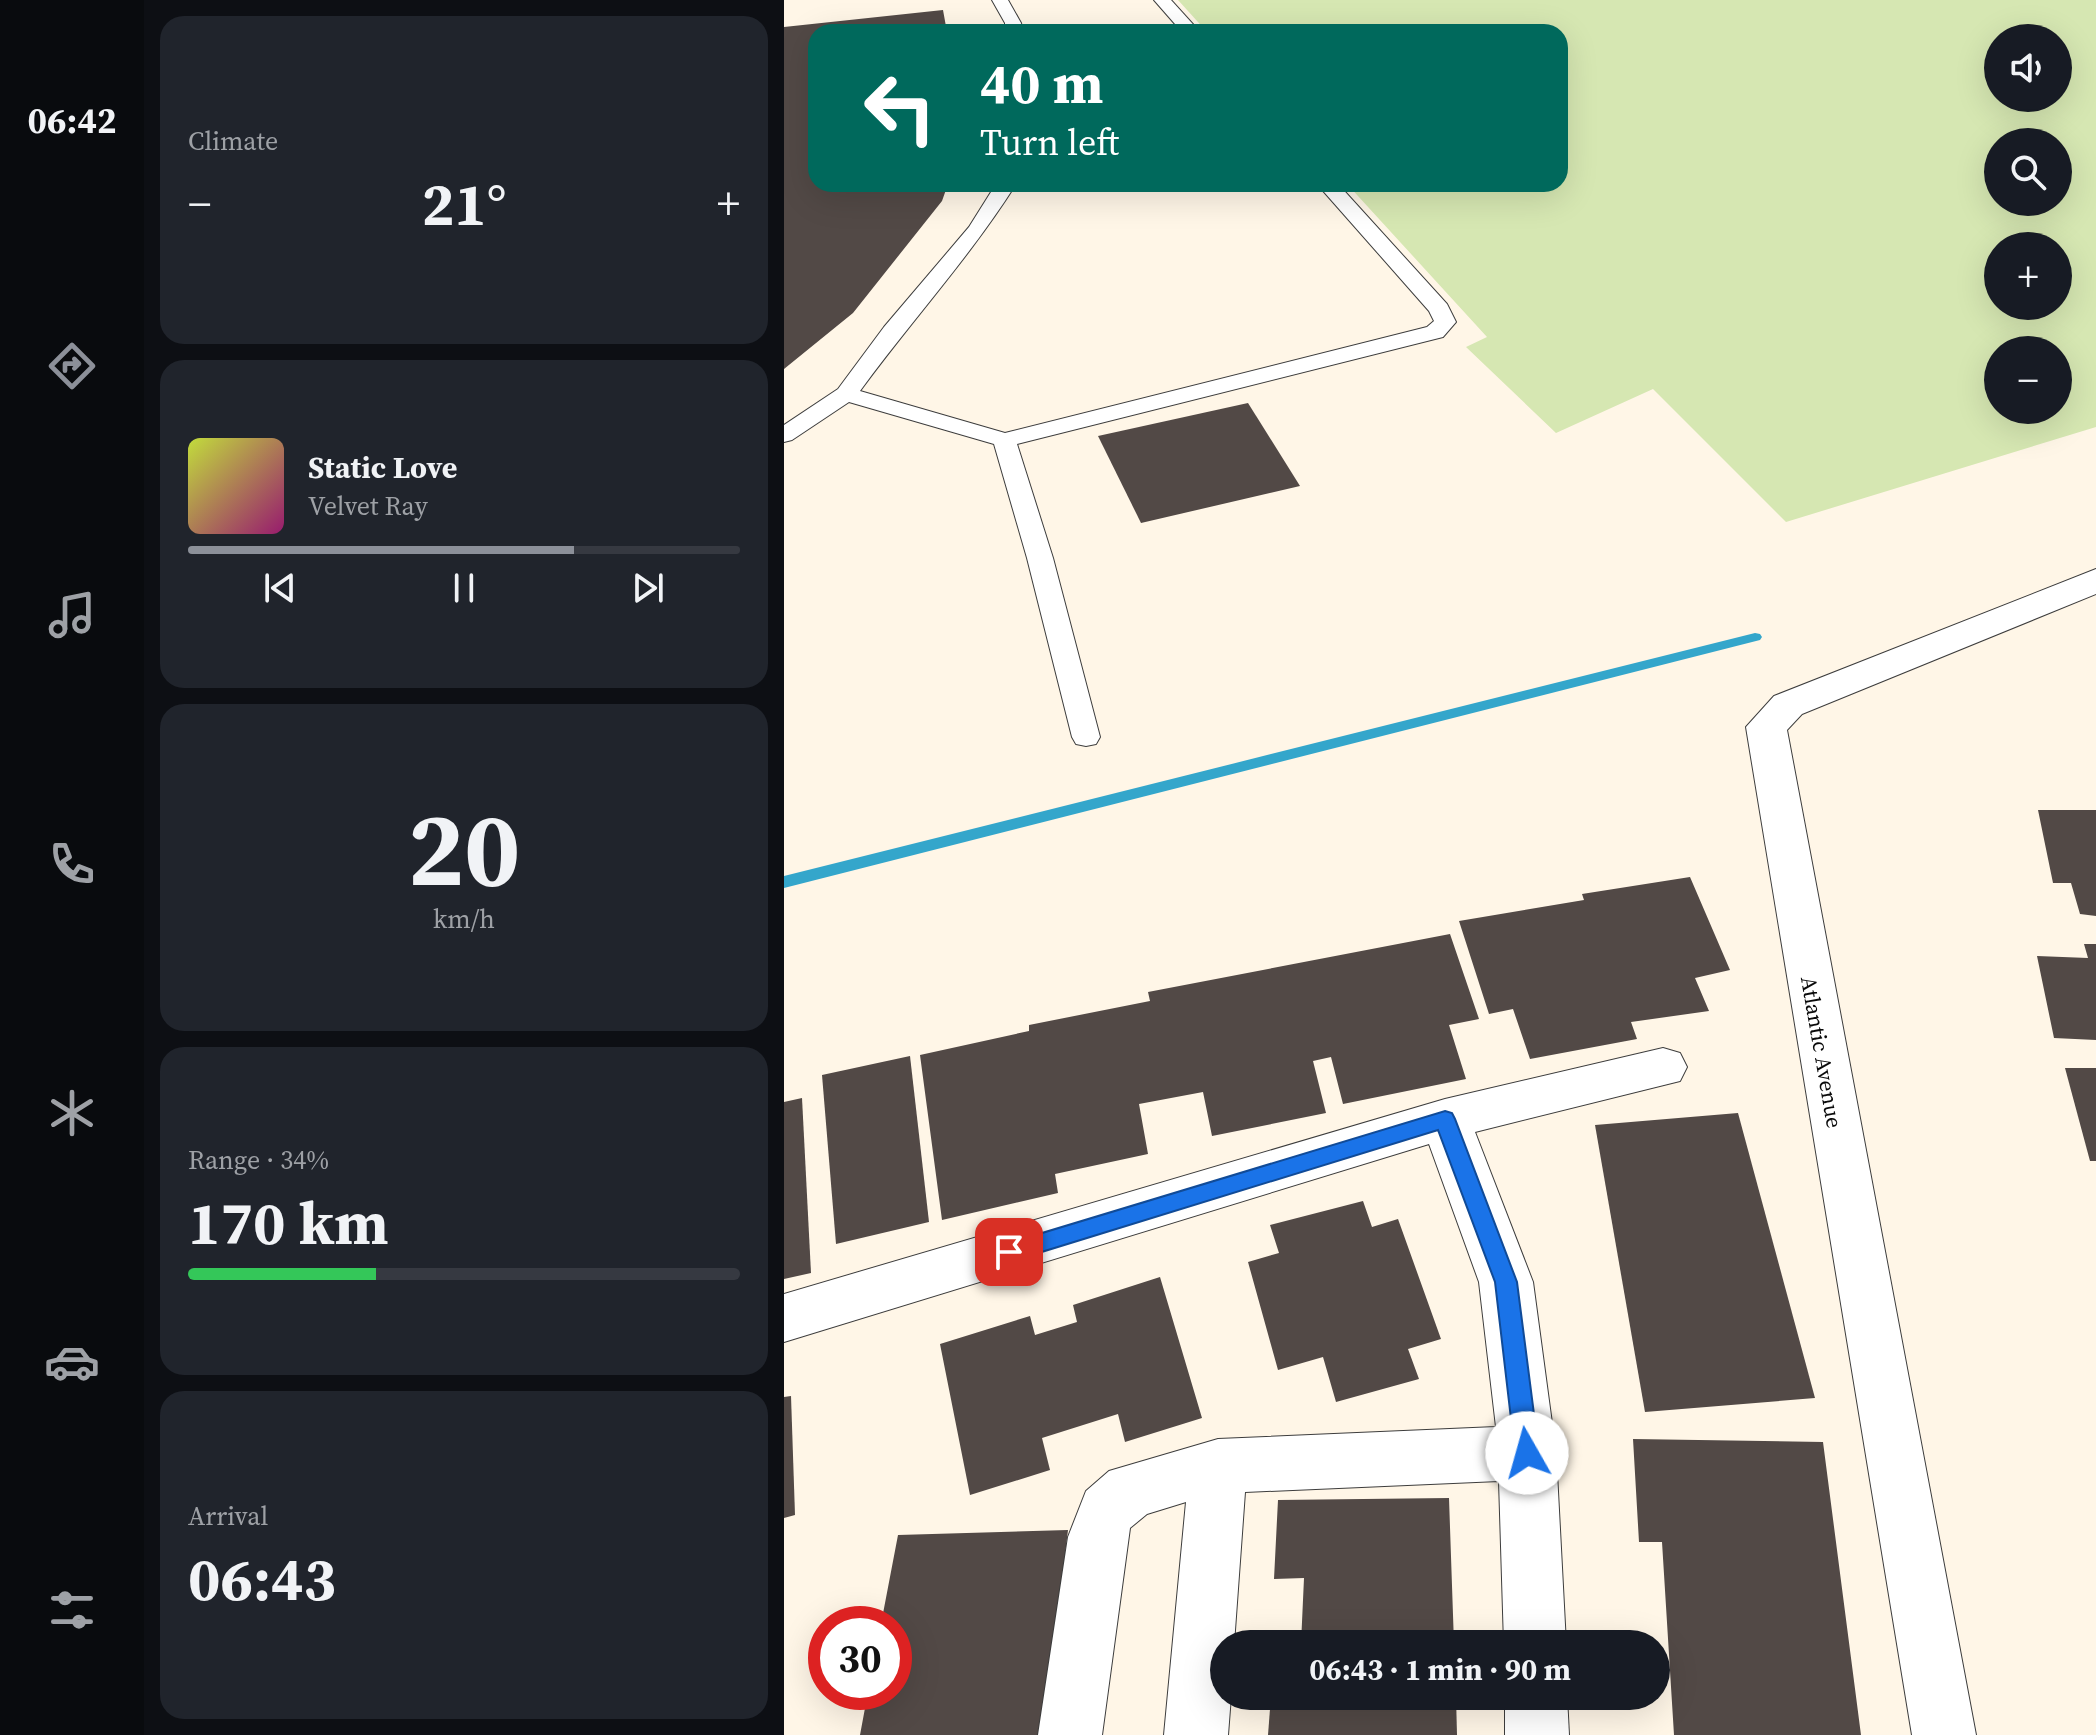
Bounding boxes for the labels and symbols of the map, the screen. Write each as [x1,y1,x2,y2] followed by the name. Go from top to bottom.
[1794,974,1850,1130] street label: Atlantic Avenue
[975,1218,1043,1286] pin
[1485,1411,1569,1495] position arrow
[808,1606,912,1710] speed limit sign: 30

